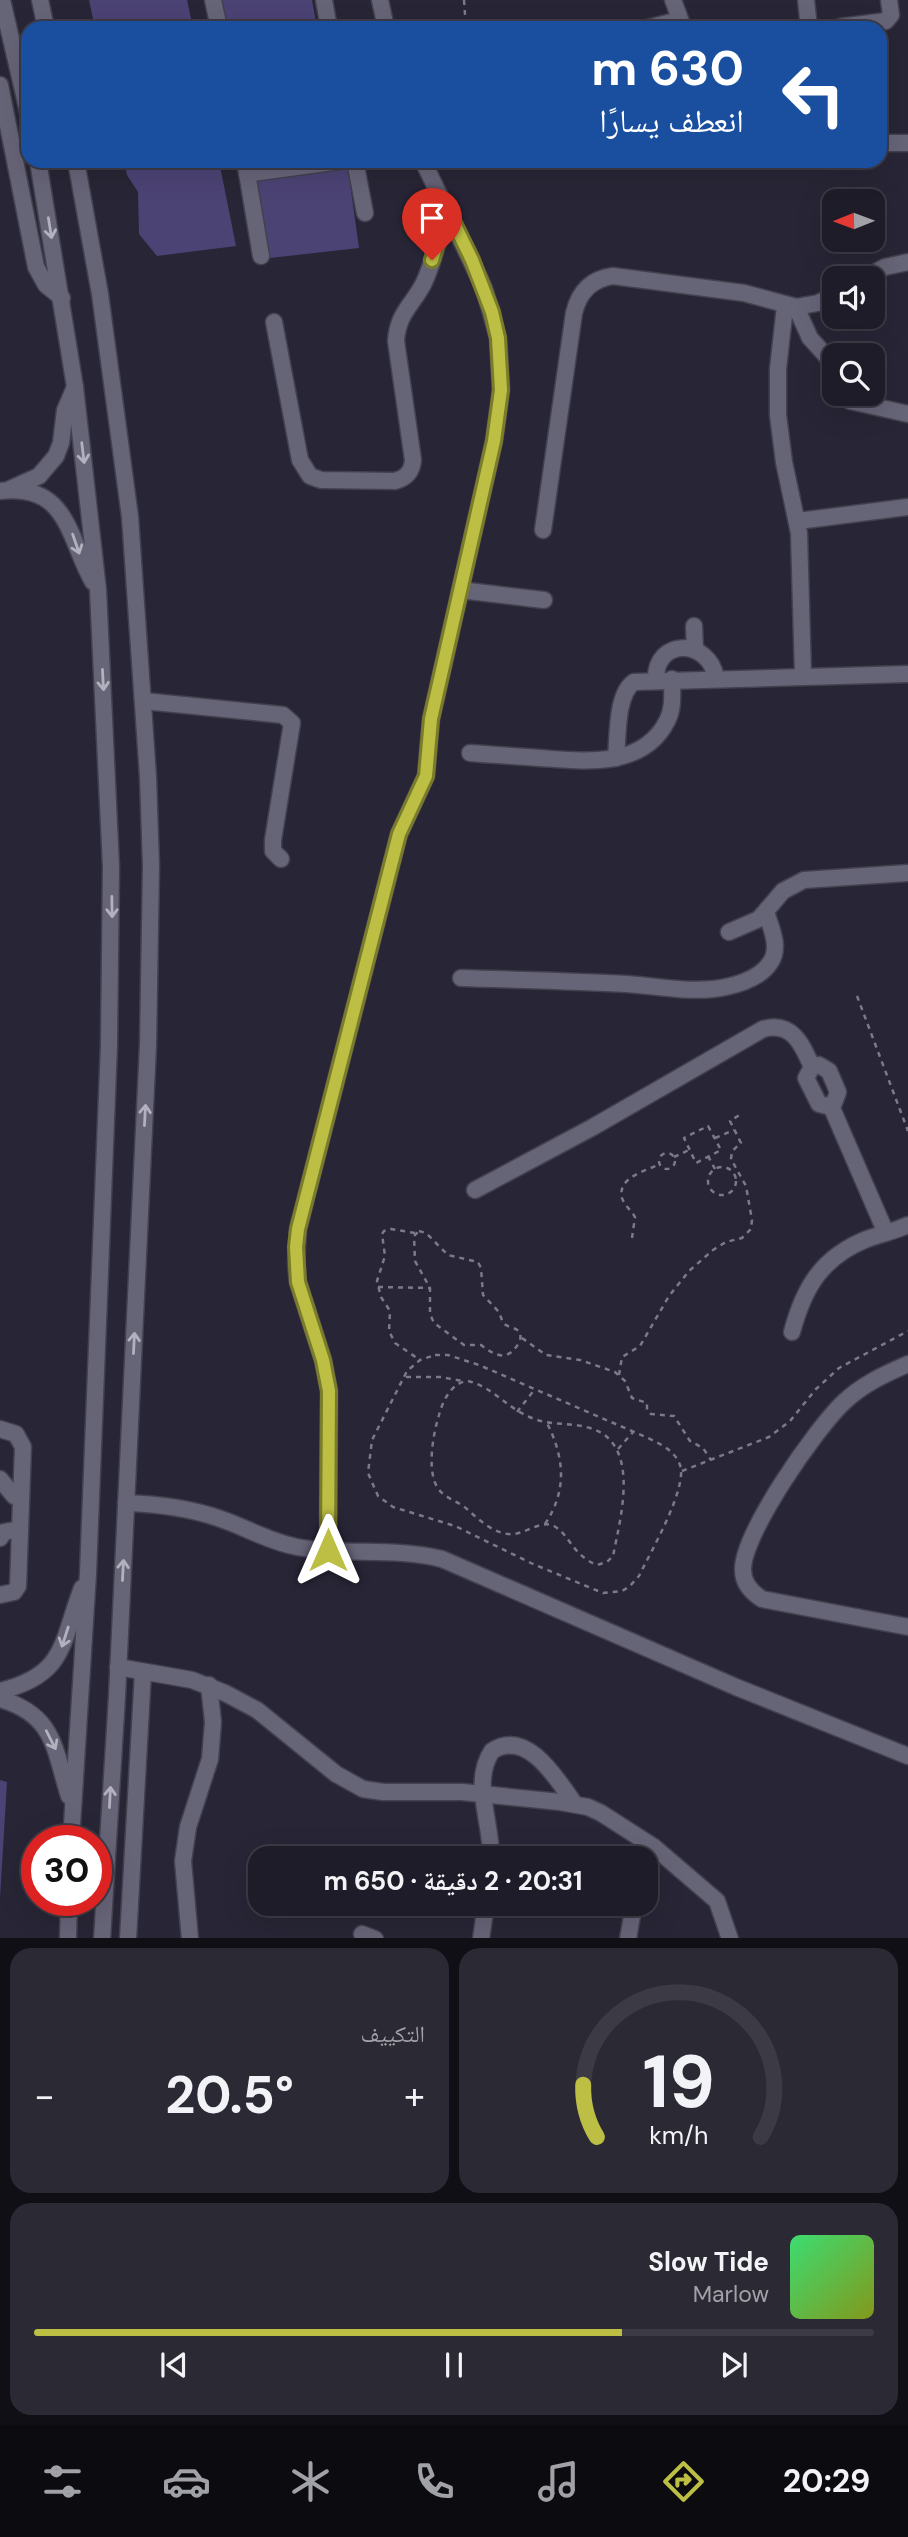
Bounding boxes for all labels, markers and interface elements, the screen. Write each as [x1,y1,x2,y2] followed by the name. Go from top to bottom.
[591,36,744,100] text: 630 m
[768,49,859,140] icon: left
[599,100,744,142] text: انعطف يسارًا
[402,188,462,260] pin
[822,189,886,252] north arrow
[822,189,885,406] map controls
[413,199,451,237] icon: arrive
[44,216,57,239] one-way arrow
[822,266,885,329] button: sound
[822,343,885,406] button: search
[77,441,90,464] one-way arrow
[71,532,83,554] one-way arrow
[96,668,109,691] one-way arrow
[105,895,119,918] one-way arrow
[138,1104,151,1127] one-way arrow
[127,1331,140,1354] one-way arrow
[291,1513,365,1587] position arrow
[116,1559,129,1582] one-way arrow
[58,1626,70,1648] one-way arrow
[45,1729,59,1750] one-way arrow
[104,1786,117,1809] one-way arrow
[21,1825,112,1916] speed limit sign: 30
[323,1864,583,1898] text: 20:31 · 2 دقيقة · 650 m
[360,2019,425,2049] text: التكييف
[642,2035,715,2130] text: 19
[165,2061,294,2129] text: 20.5°
[34,2071,55,2121] text: −
[404,2071,425,2121] text: +
[649,2118,708,2151] text: km/h
[648,2245,769,2279] text: Slow Tide
[693,2279,769,2309] text: Marlow
[155,2346,193,2384] icon: previous
[435,2346,473,2384] icon: pause
[715,2346,753,2384] icon: next
[38,2457,87,2506] icon: filters
[162,2457,211,2506] icon: car
[286,2457,335,2506] icon: climate
[410,2457,459,2506] icon: phone
[534,2457,583,2506] icon: music
[659,2457,708,2506] icon: directions
[783,2460,870,2502] text: 20:29

